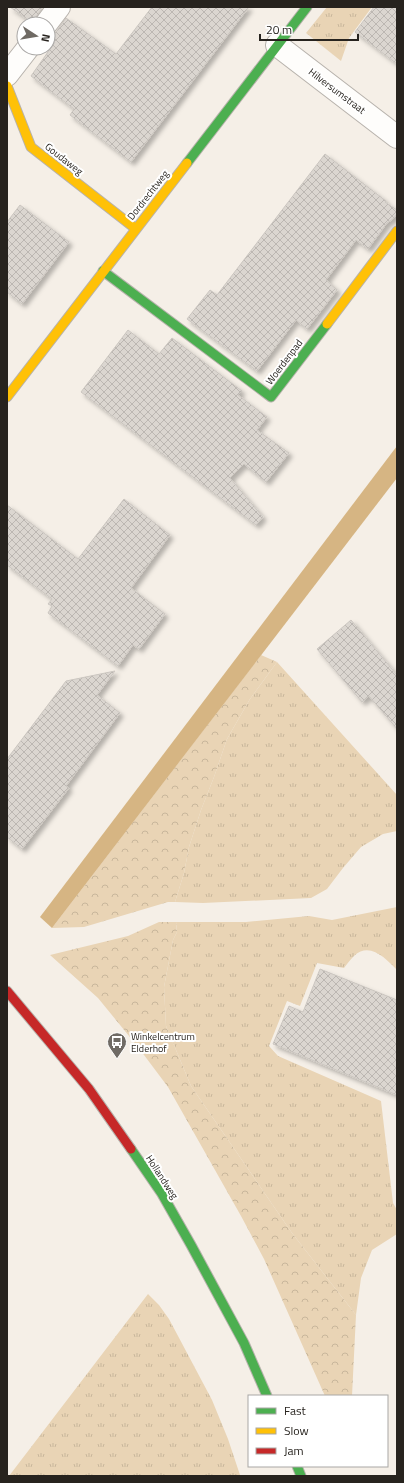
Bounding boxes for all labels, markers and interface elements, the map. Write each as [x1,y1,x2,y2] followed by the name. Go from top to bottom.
[16,16,56,56] north arrow
[260,16,358,42] scale bar
[266,20,292,39] text: 20 m
[37,33,54,43] text: N
[305,65,369,118] street label: Hilversumstraat
[42,139,86,179] street label: Goudaweg
[124,167,172,223] street label: Dordrechtweg
[262,336,306,388] street label: Woerdenpad
[131,1029,195,1056] place label: Winkelcentrum Elderhof
[106,1031,128,1059] bus stop icon: Winkelcentrum Elderhof
[142,1152,182,1202] street label: Hollandweg
[248,1395,388,1467] legend
[284,1401,307,1420] text: Fast
[284,1421,309,1440] text: Slow
[284,1441,304,1460] text: Jam

